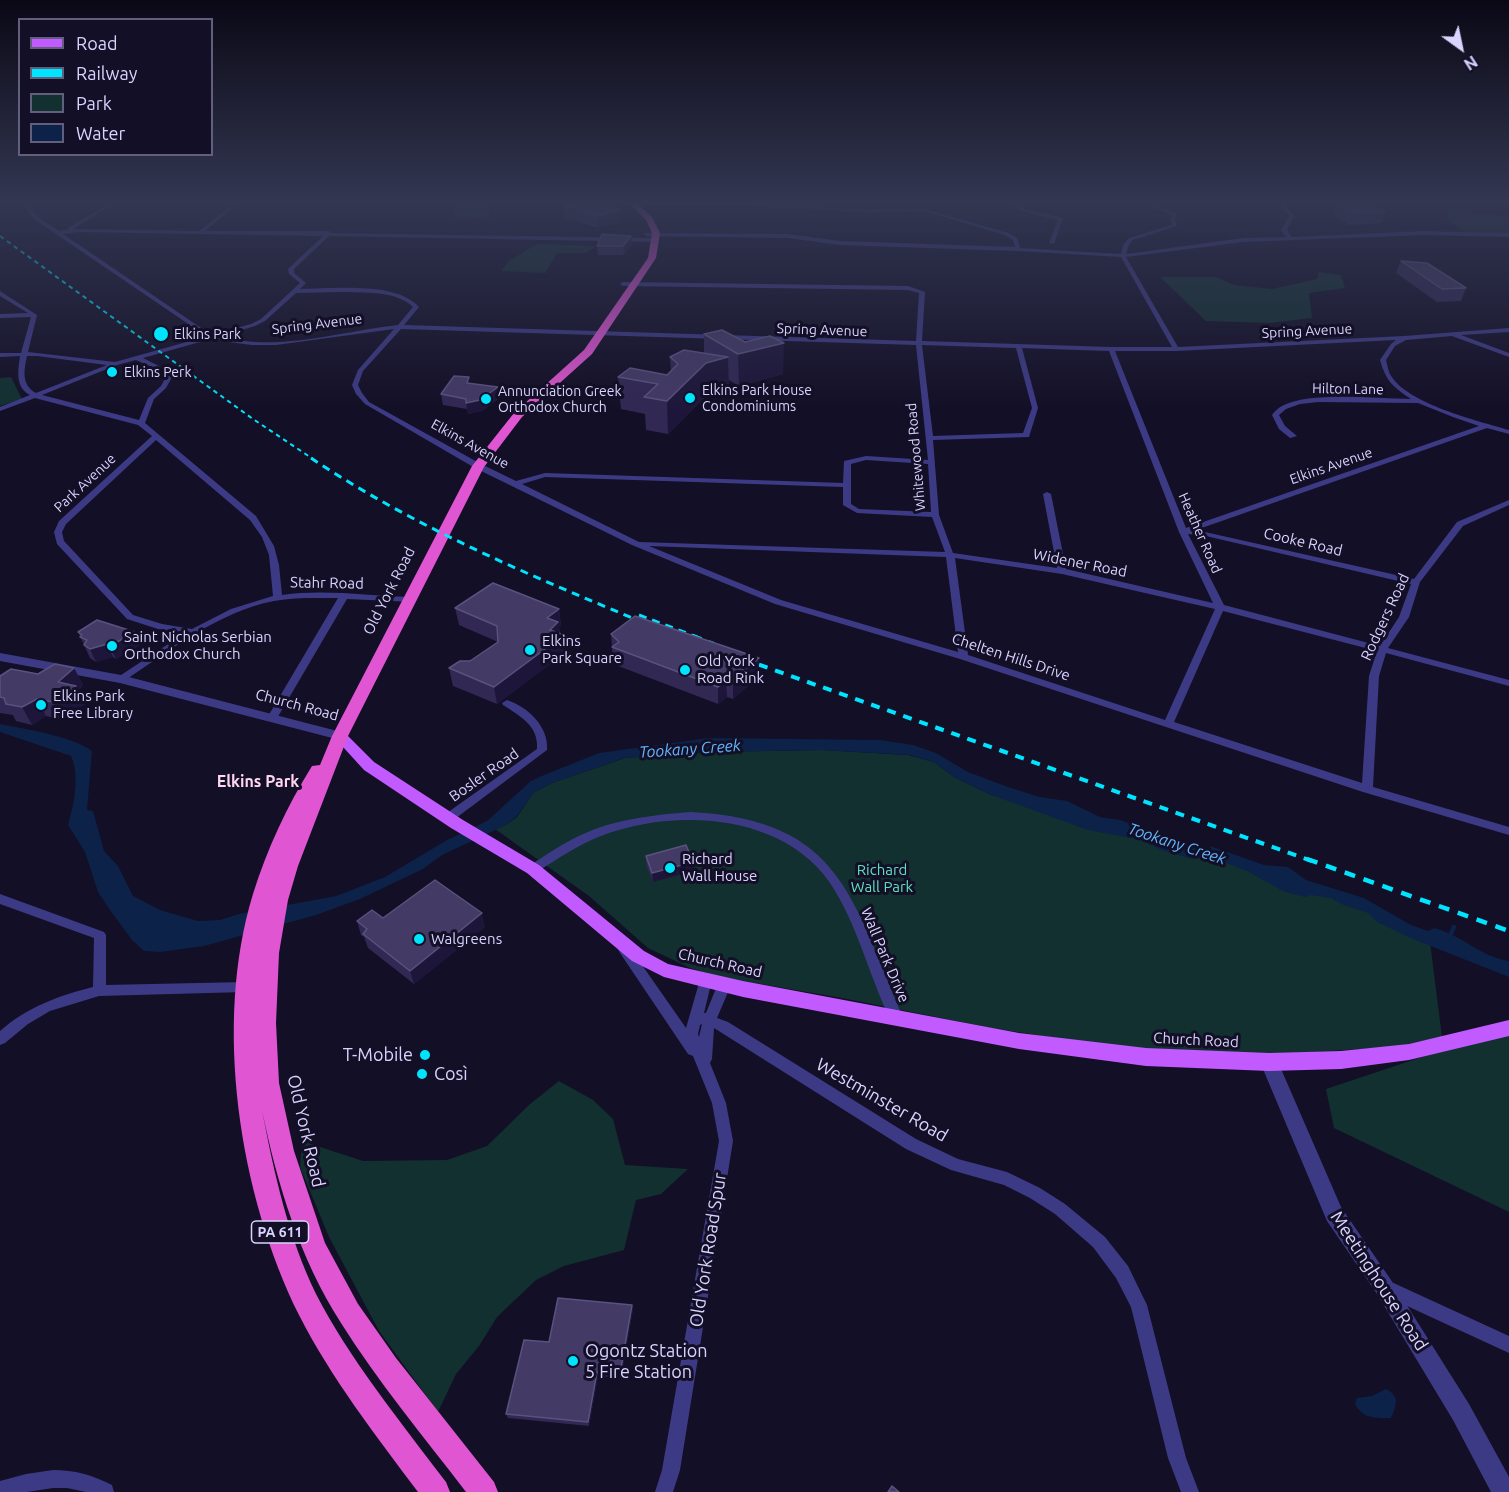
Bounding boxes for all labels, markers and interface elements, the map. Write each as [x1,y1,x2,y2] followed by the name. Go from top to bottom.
[18,18,213,156] legend
[1431,18,1491,78] north arrow
[76,33,118,53] text: Road
[1461,52,1481,74] text: N
[76,63,137,83] text: Railway
[76,93,112,113] text: Park
[76,123,125,143] text: Water
[271,310,363,338] street label: Spring Avenue
[776,320,868,340] street label: Spring Avenue
[1261,320,1353,342] street label: Spring Avenue
[152,325,170,343] marker: Elkins Park
[174,326,241,342] place label: Elkins Park
[124,364,191,380] place label: Elkins Perk
[105,365,119,379] marker: Elkins Perk
[1312,380,1384,398] street label: Hilton Lane
[702,382,812,414] place label: Elkins Park House Condominiums
[498,383,622,416] place label: Annunciation Greek Orthodox Church
[683,391,697,405] marker: Elkins Park House Condominiums
[479,392,493,406] marker: Annunciation Greek Orthodox Church
[903,402,929,512] street label: Whitewood Road
[428,416,512,472] street label: Elkins Avenue
[1287,444,1375,488] street label: Elkins Avenue
[51,450,119,516] street label: Park Avenue
[1175,490,1225,576] street label: Heather Road
[1262,524,1344,560] street label: Cooke Road
[359,544,419,638] street label: Old York Road
[1031,545,1129,581] street label: Widener Road
[1357,571,1413,663] street label: Rodgers Road
[290,573,364,593] street label: Stahr Road
[124,628,272,663] place label: Saint Nicholas Serbian Orthodox Church
[950,629,1072,685] street label: Chelten Hills Drive
[542,632,622,667] place label: Elkins Park Square
[105,639,119,653] marker: Saint Nicholas Serbian Orthodox Church
[523,643,537,657] marker: Elkins Park Square
[697,652,764,687] place label: Old York Road Rink
[678,663,692,677] marker: Old York Road Rink
[253,685,341,725] street label: Church Road
[53,687,133,722] place label: Elkins Park Free Library
[34,698,48,712] marker: Elkins Park Free Library
[638,736,742,762] water label: Tookany Creek
[446,744,522,806] street label: Bosler Road
[217,772,299,792] district label: Elkins Park
[1126,819,1228,869] water label: Tookany Creek
[682,850,757,885] place label: Richard Wall House
[663,861,677,875] marker: Richard Wall House
[851,861,913,896] park label: Richard Wall Park
[857,905,913,1005] street label: Wall Park Drive
[431,930,502,948] place label: Walgreens
[412,932,426,946] marker: Walgreens
[676,945,764,981] street label: Church Road
[1153,1029,1239,1051] street label: Church Road
[343,1044,413,1066] place label: T-Mobile
[418,1048,432,1062] marker: T-Mobile
[812,1053,952,1147] street label: Westminster Road
[434,1063,468,1085] place label: Così
[415,1067,429,1081] marker: Così
[283,1073,329,1189] street label: Old York Road
[685,1171,731,1329] street label: Old York Road Spur
[1326,1207,1432,1355] street label: Meetinghouse Road
[252,1221,308,1243] road number: PA 611
[585,1340,708,1382] place label: Ogontz Station 5 Fire Station
[566,1354,580,1368] marker: Ogontz Station 5 Fire Station

